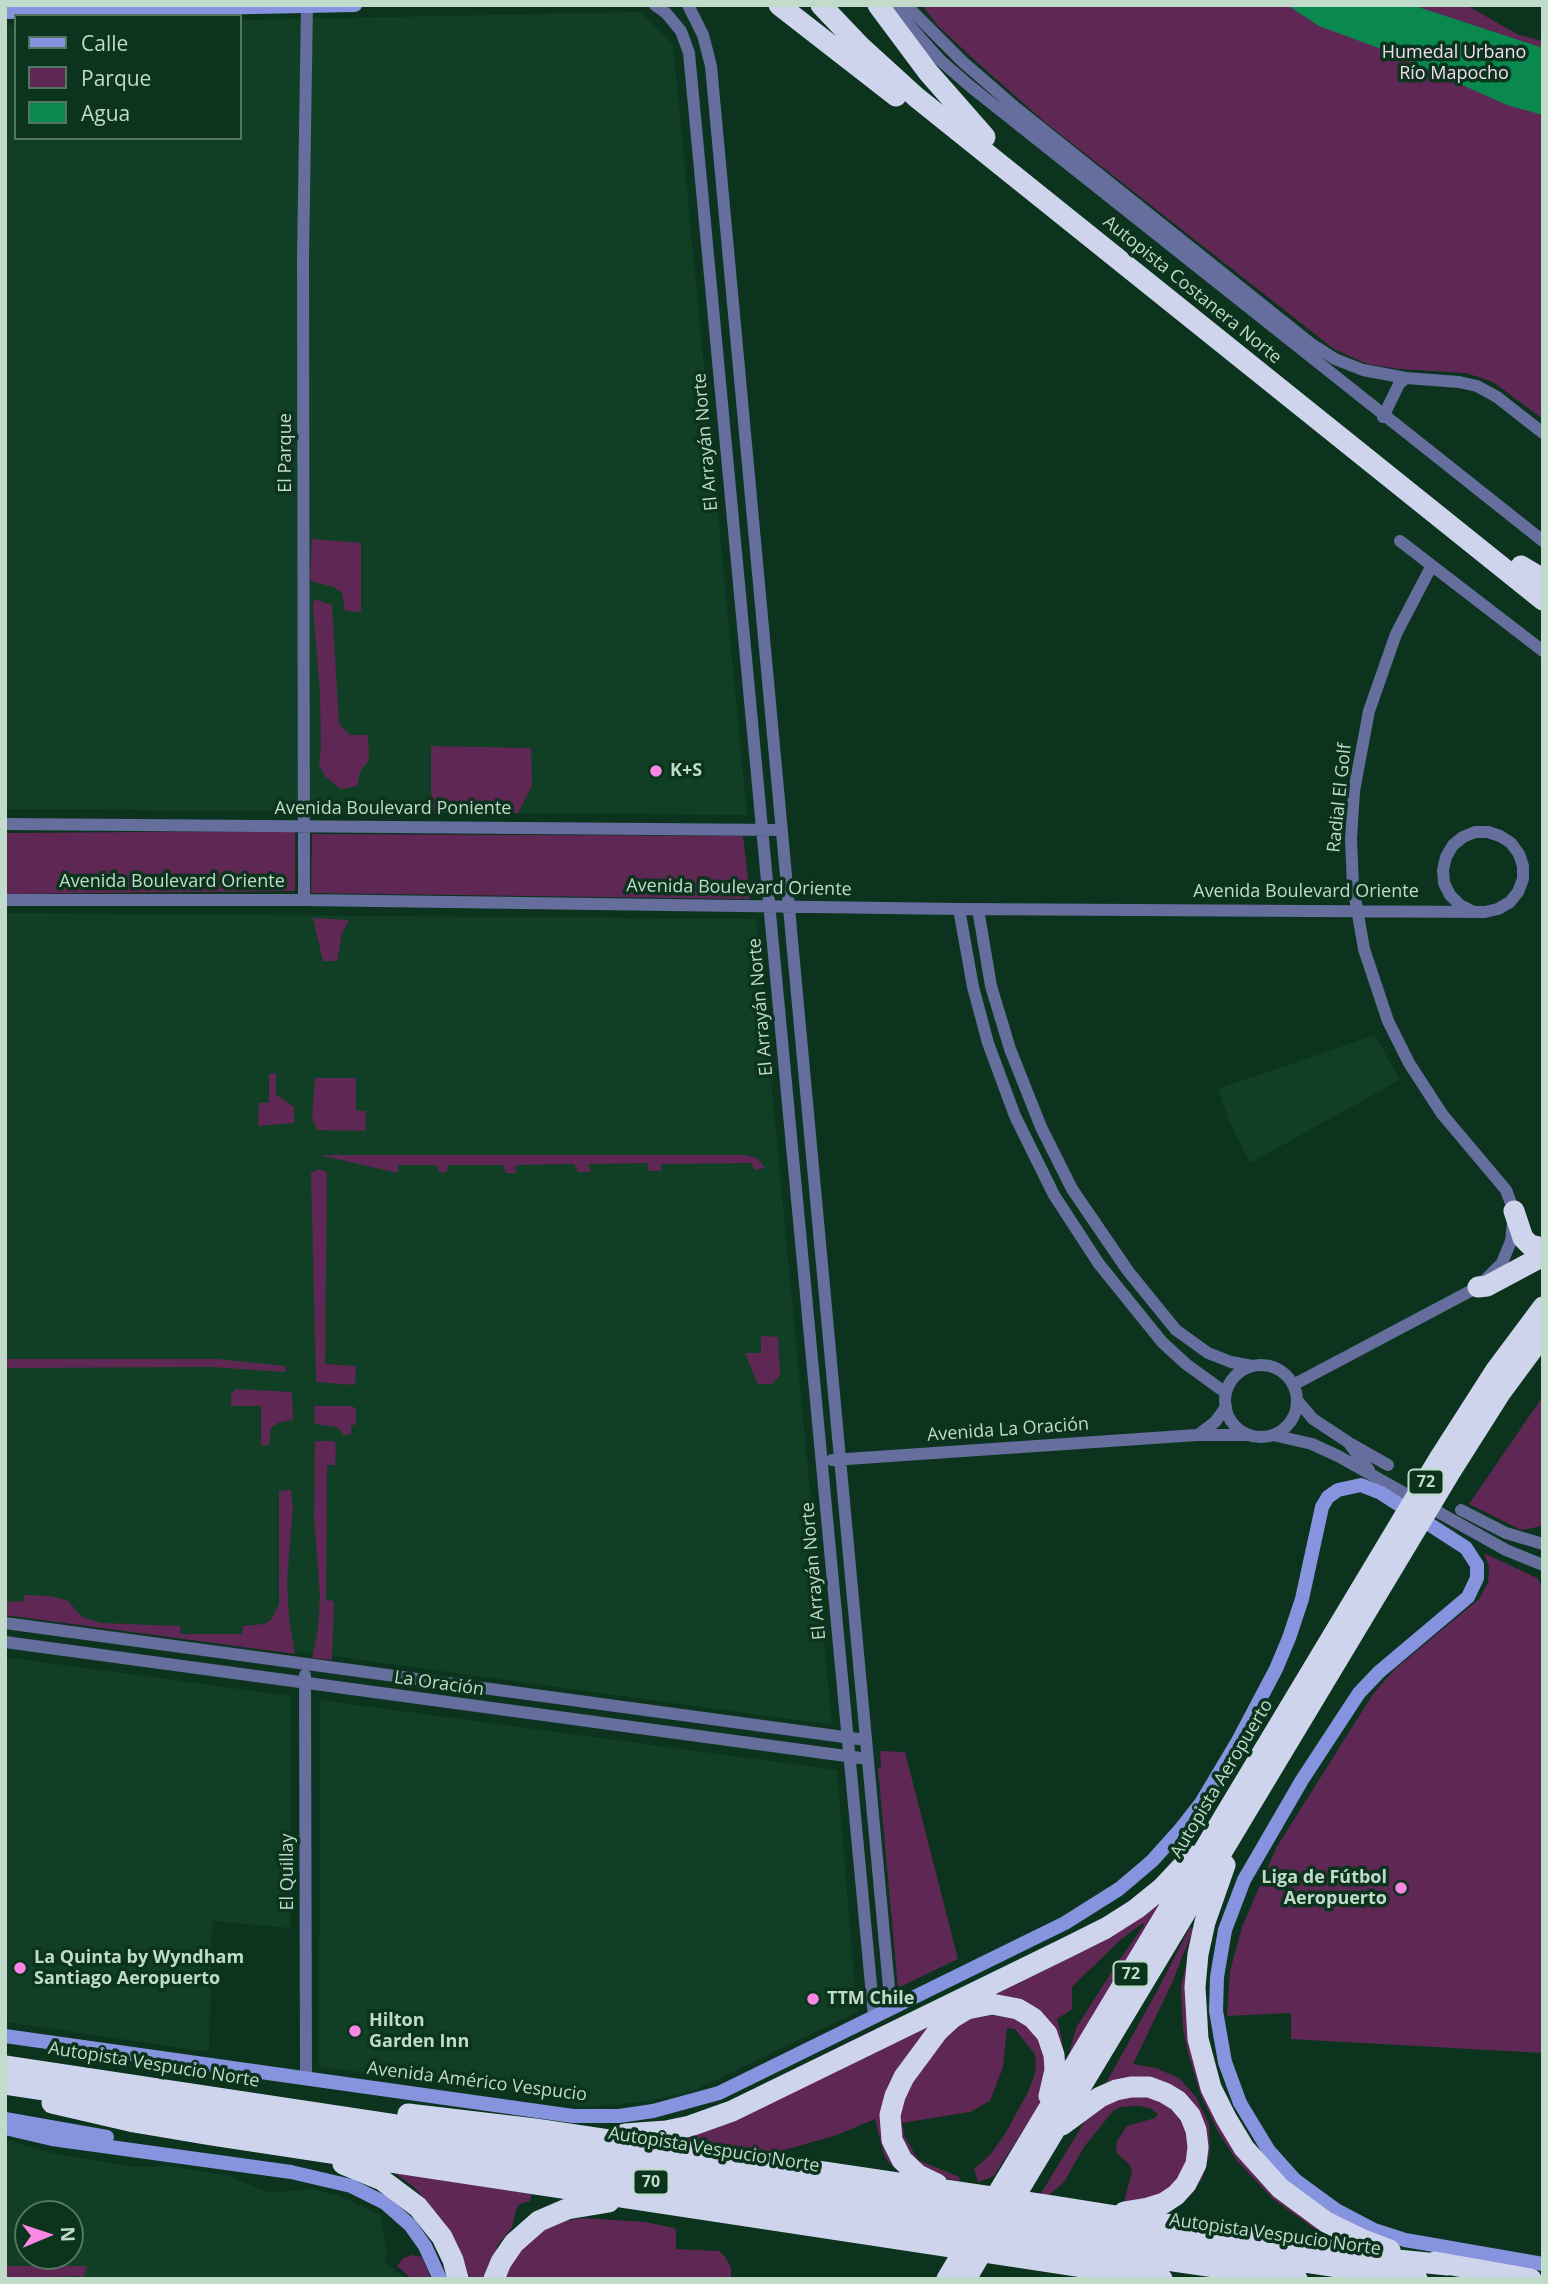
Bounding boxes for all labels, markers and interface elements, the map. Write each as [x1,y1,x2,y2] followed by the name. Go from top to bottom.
[14,14,242,140] legend
[81,29,128,57] text: Calle
[1382,42,1526,84] park label: Humedal Urbano Río Mapocho
[81,64,151,92] text: Parque
[81,99,130,127] text: Agua
[1098,211,1286,369] street label: Autopista Costanera Norte
[689,372,723,512] street label: El Arrayán Norte
[275,413,297,493] street label: El Parque
[1324,742,1356,854] street label: Radial El Golf
[670,760,702,782] place label: K+S
[648,763,664,779] marker: K+S
[275,798,511,820] street label: Avenida Boulevard Poniente
[59,871,285,893] street label: Avenida Boulevard Oriente
[626,875,852,901] street label: Avenida Boulevard Oriente
[1193,881,1419,903] street label: Avenida Boulevard Oriente
[744,937,778,1077] street label: El Arrayán Norte
[926,1414,1090,1446] street label: Avenida La Oración
[1408,1470,1444,1494] road number: 72
[797,1501,831,1641] street label: El Arrayán Norte
[393,1667,485,1701] street label: La Oración
[1166,1696,1278,1862] street label: Autopista Aeropuerto
[277,1834,299,1910] street label: El Quillay
[1261,1867,1387,1910] place label: Liga de Fútbol Aeropuerto
[1393,1880,1409,1896] marker: Liga de Fútbol Aeropuerto
[34,1947,244,1990] place label: La Quinta by Wyndham Santiago Aeropuerto
[12,1960,28,1976] marker: La Quinta by Wyndham Santiago Aeropuerto
[1114,1962,1148,1986] road number: 72
[827,1988,914,2010] place label: TTM Chile
[805,1991,821,2007] marker: TTM Chile
[369,2010,469,2052] place label: Hilton Garden Inn
[347,2023,363,2039] marker: Hilton Garden Inn
[47,2038,261,2092] street label: Autopista Vespucio Norte
[366,2058,588,2106] street label: Avenida Américo Vespucio
[607,2123,821,2177] street label: Autopista Vespucio Norte
[634,2170,668,2194] road number: 70
[14,2200,84,2270] north arrow
[1168,2209,1382,2261] street label: Autopista Vespucio Norte
[55,2226,81,2243] text: N

